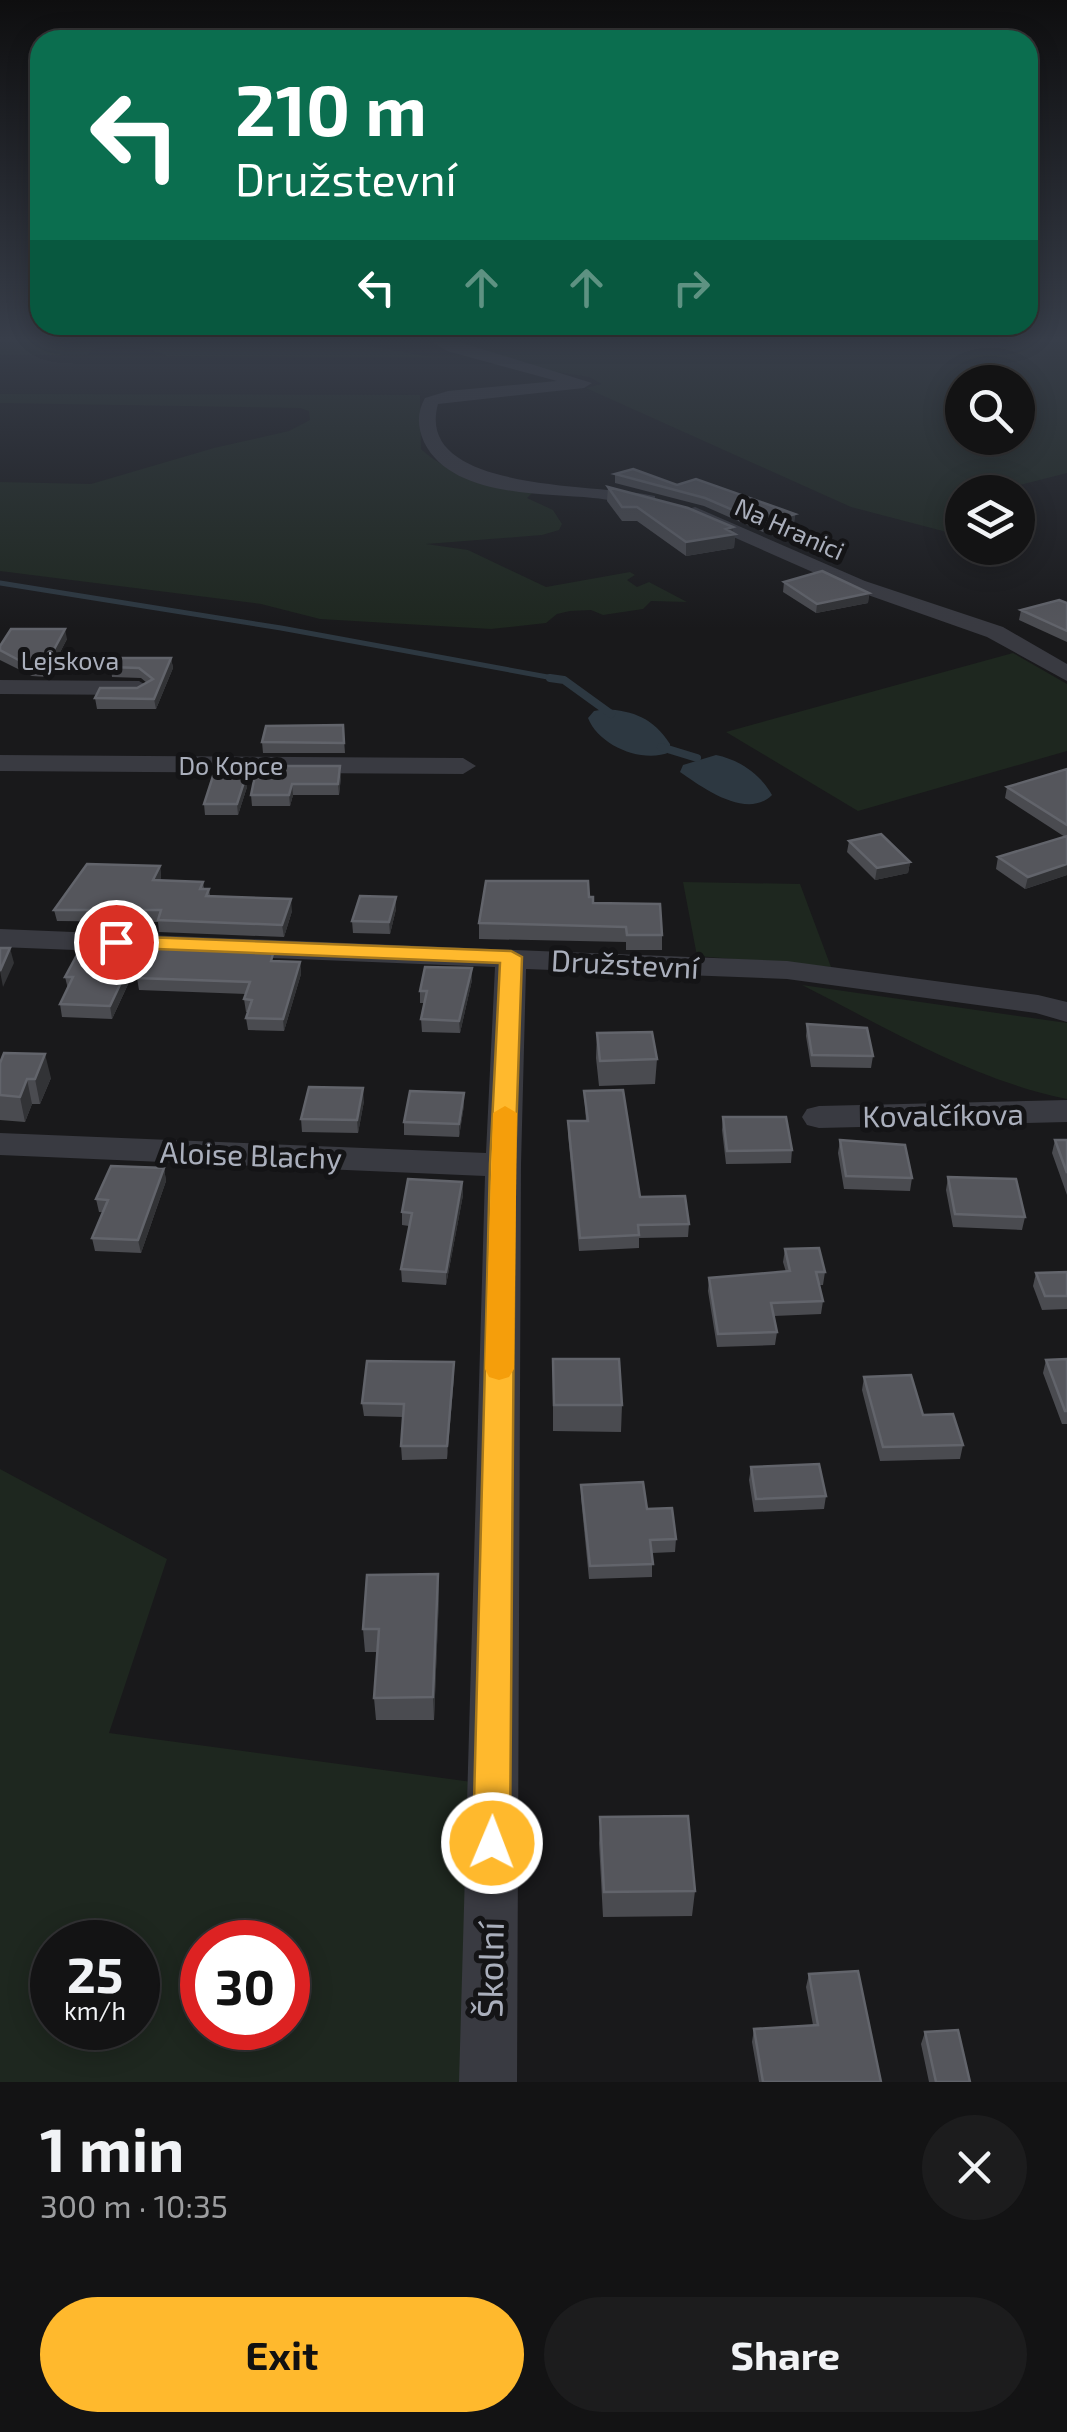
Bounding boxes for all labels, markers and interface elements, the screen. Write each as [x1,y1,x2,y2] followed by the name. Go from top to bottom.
[235,66,427,150] text: 210 m
[70,70,200,200] icon: left
[235,151,457,205] text: Družstevní
[349,260,404,315] icon: left
[454,260,509,315] icon: ahead
[559,260,614,315] icon: ahead
[664,260,719,315] icon: right
[945,365,1035,565] map controls
[945,365,1035,455] button: search
[945,475,1035,565] button: layers
[731,491,849,565] street label: Na Hranici
[21,645,119,675] street label: Lejskova
[179,750,283,780] street label: Do Kopce
[74,900,159,985] pin
[89,915,144,970] icon: arrive
[550,941,701,985] street label: Družstevní
[862,1095,1024,1133] street label: Kovalčíkova
[159,1133,343,1175] street label: Aloise Blachy
[440,1791,544,1895] position arrow
[180,1920,310,2050] speed limit sign: 30
[467,1920,511,2018] street label: Školní
[67,1943,123,2003] text: 25
[64,1995,126,2025] text: km/h
[40,2112,184,2184] text: 1 min
[922,2115,1027,2220] button: close
[40,2186,228,2224] text: 300 m · 10:35
[40,2297,524,2412] button: Exit
[544,2297,1027,2412] button: Share

